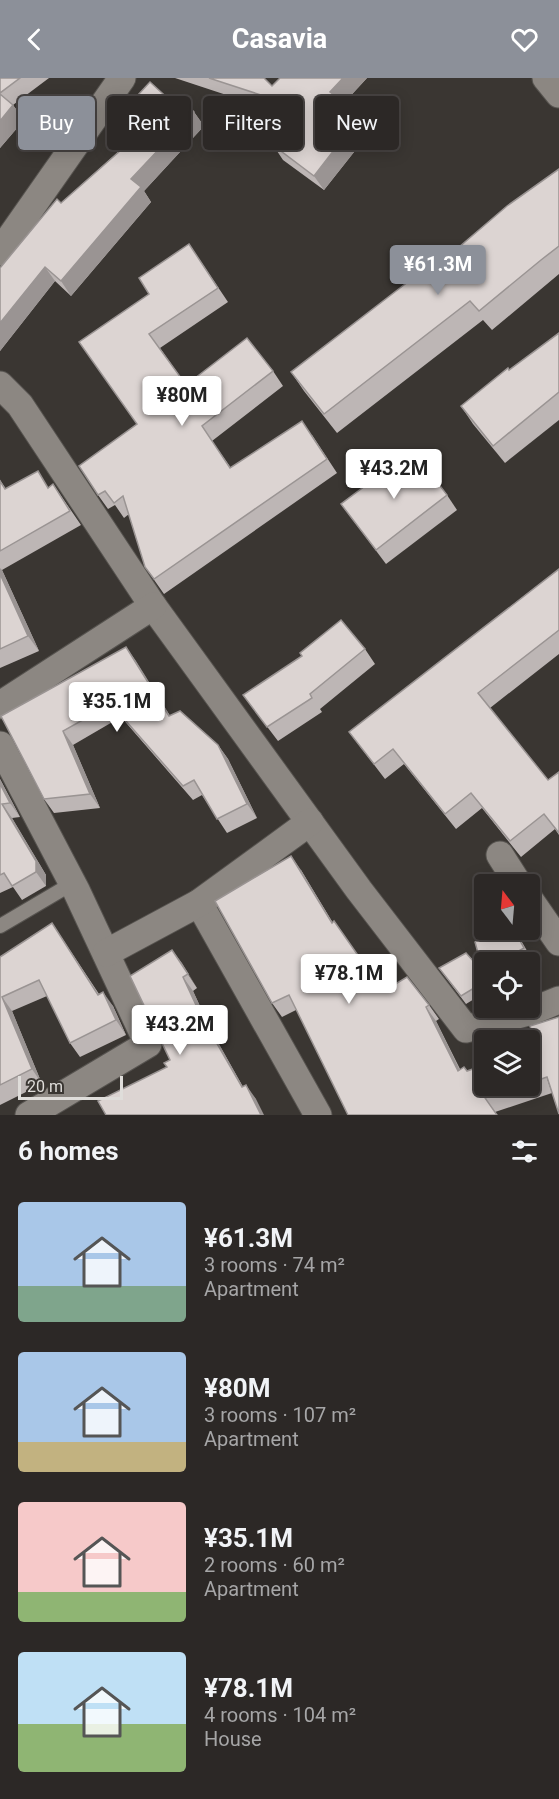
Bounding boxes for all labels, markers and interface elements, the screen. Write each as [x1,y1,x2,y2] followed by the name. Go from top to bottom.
[18,23,51,56] icon: back
[232,23,327,55] text: Casavia
[508,23,541,56] icon: heart
[18,96,95,150] chip: Buy
[107,96,191,150] chip: Rent
[203,96,303,150] chip: Filters
[315,96,399,150] chip: New
[389,245,487,296] pin: ¥61.3M
[404,252,472,276] text: ¥61.3M
[146,376,218,427] pin: ¥80M
[156,383,208,407] text: ¥80M
[345,449,443,500] pin: ¥43.2M
[360,456,428,480] text: ¥43.2M
[68,682,166,733] pin: ¥35.1M
[83,689,151,713] text: ¥35.1M
[474,874,540,940] north arrow
[474,874,540,1096] map controls
[474,952,540,1018] button: locate
[300,954,398,1005] pin: ¥78.1M
[315,961,383,985] text: ¥78.1M
[131,1005,229,1056] pin: ¥43.2M
[146,1012,214,1036] text: ¥43.2M
[474,1030,540,1096] button: layers
[18,1073,123,1100] scale bar
[27,1077,63,1096] text: 20 m
[508,1135,541,1168] icon: filters
[18,1136,119,1166] text: 6 homes
[204,1223,293,1253] text: ¥61.3M
[66,1226,138,1298] icon: home
[204,1253,345,1277] text: 3 rooms · 74 m²
[204,1277,299,1301] text: Apartment
[204,1373,271,1403] text: ¥80M
[66,1376,138,1448] icon: home
[204,1403,356,1427] text: 3 rooms · 107 m²
[204,1427,299,1451] text: Apartment
[204,1523,293,1553] text: ¥35.1M
[66,1526,138,1598] icon: home
[204,1553,345,1577] text: 2 rooms · 60 m²
[204,1577,299,1601] text: Apartment
[204,1673,293,1703] text: ¥78.1M
[66,1676,138,1748] icon: home
[204,1703,356,1727] text: 4 rooms · 104 m²
[204,1727,262,1751] text: House

